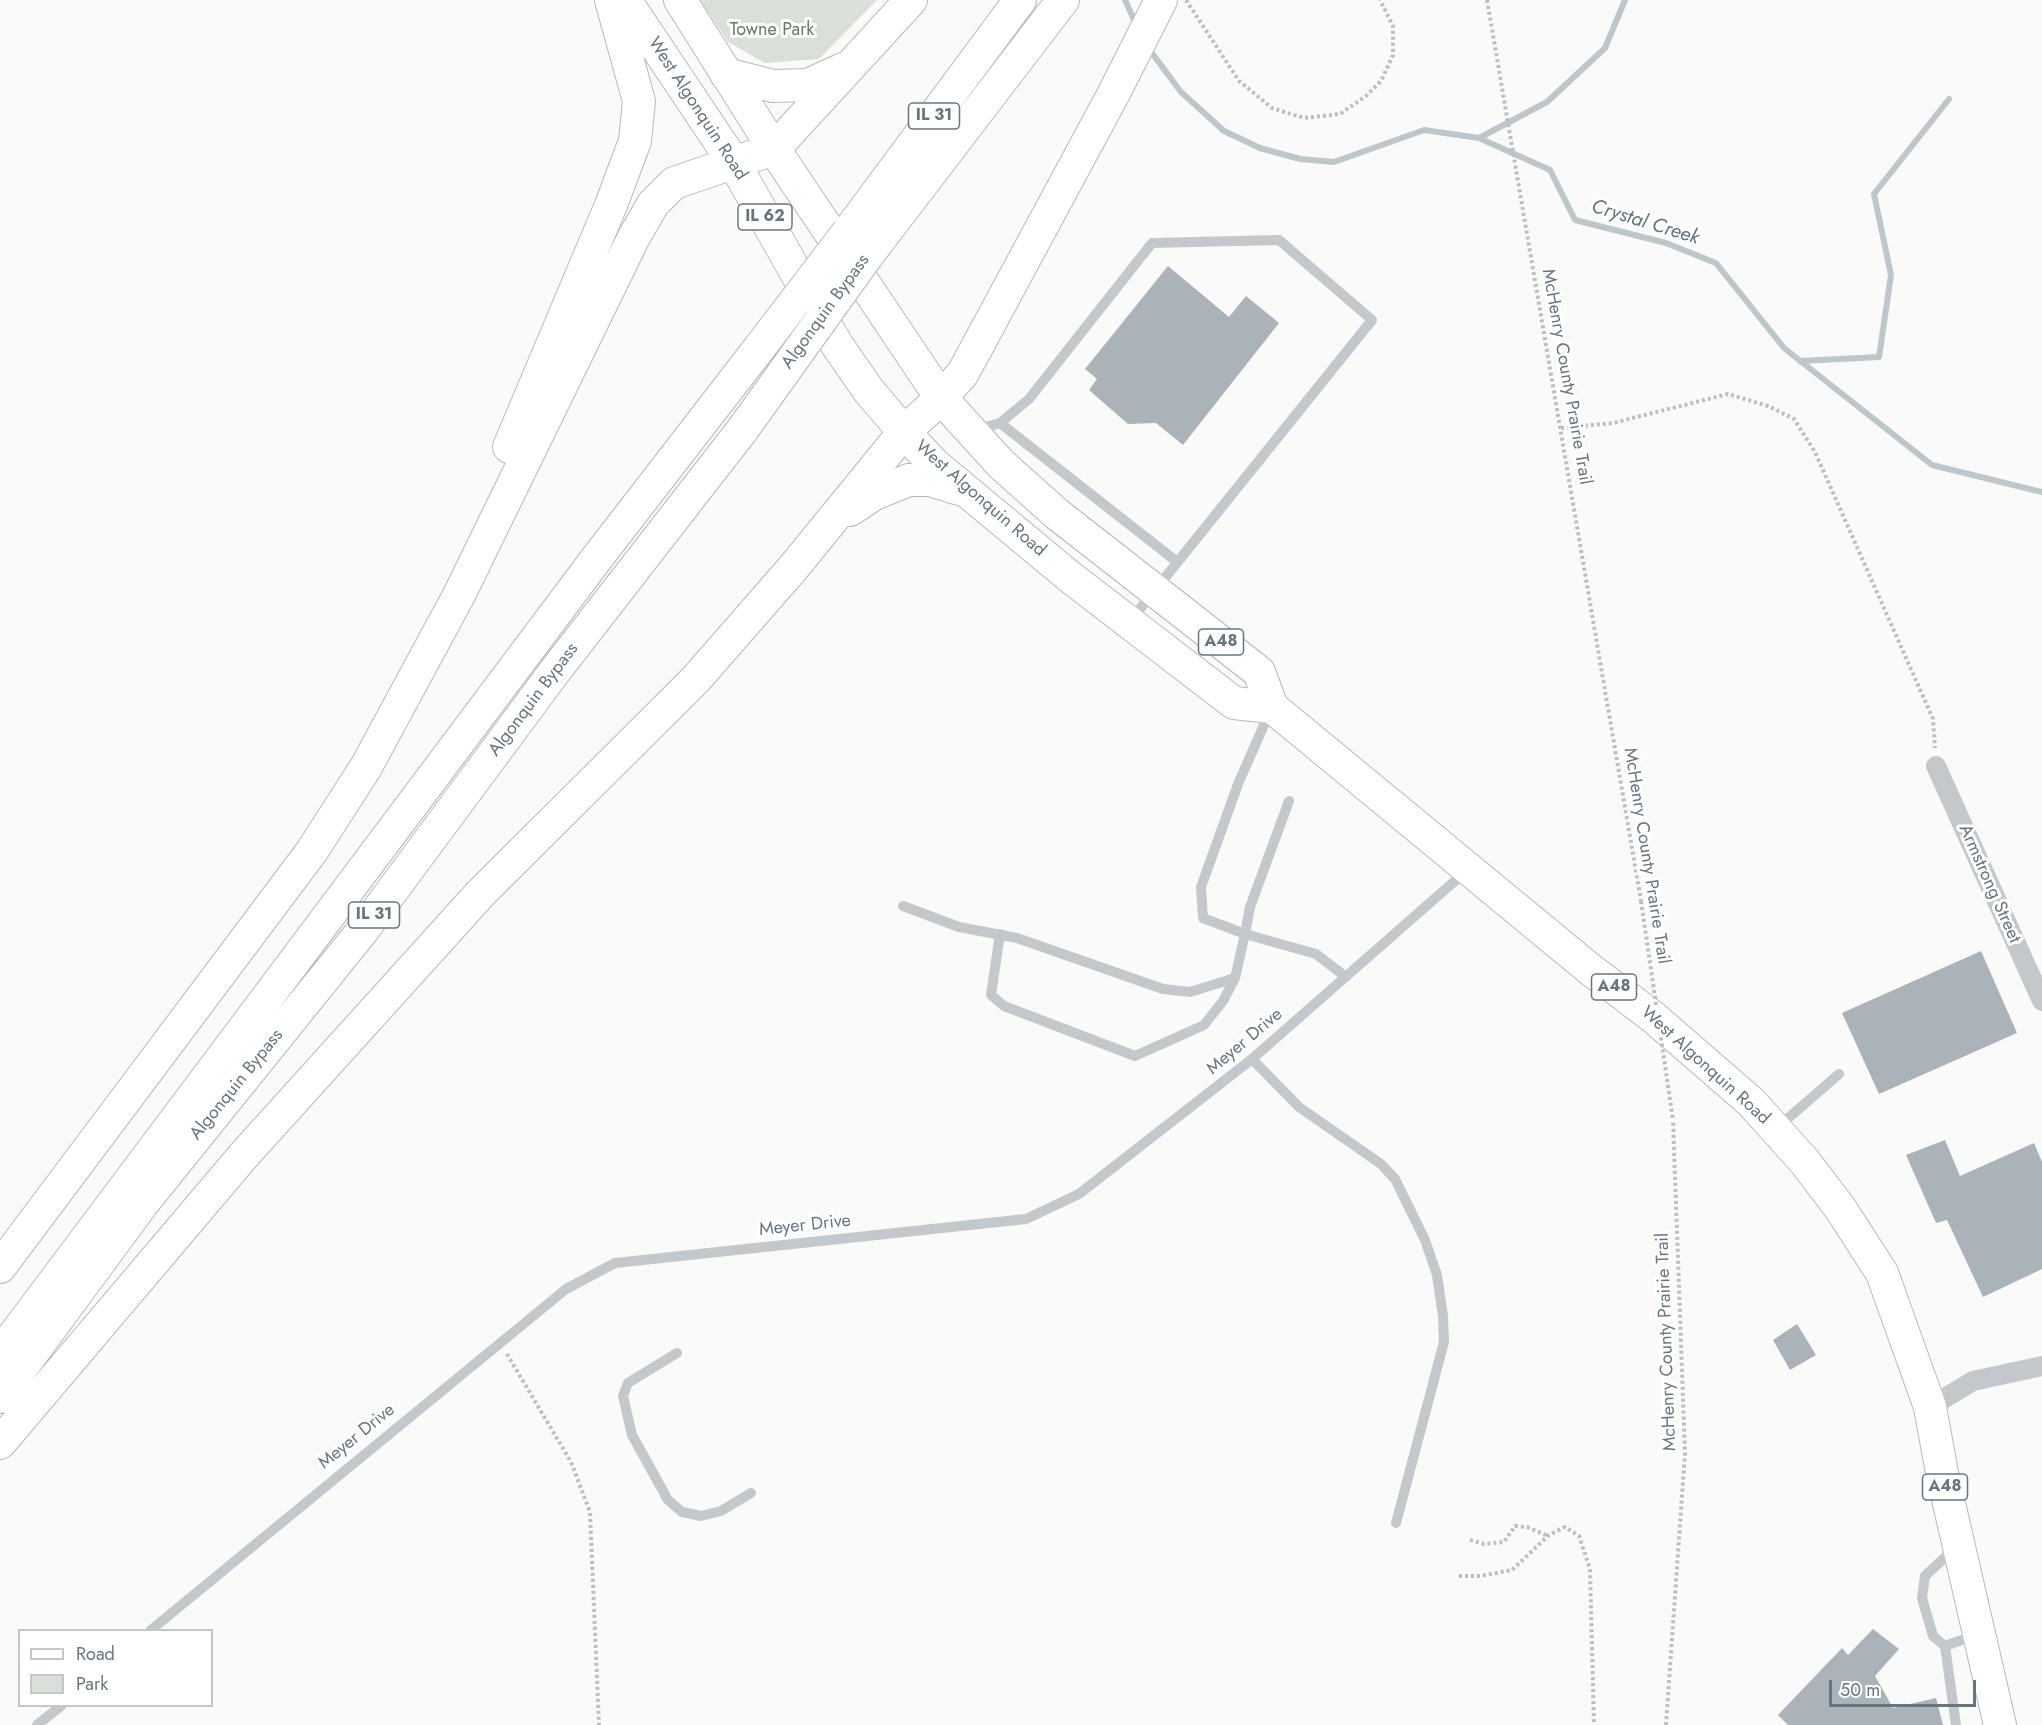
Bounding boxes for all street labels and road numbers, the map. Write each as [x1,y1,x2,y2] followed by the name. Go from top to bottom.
[643,33,751,185] street label: West Algonquin Road
[908,103,960,129] road number: IL 31
[738,204,792,230] road number: IL 62
[777,251,875,373] street label: Algonquin Bypass
[1536,267,1596,487] street label: McHenry County Prairie Trail
[910,436,1050,562] street label: West Algonquin Road
[1198,629,1244,655] road number: A48
[484,639,584,761] street label: Algonquin Bypass
[1618,746,1674,966] street label: McHenry County Prairie Trail
[1953,821,2025,947] street label: Armstrong Street
[348,902,400,928] road number: IL 31
[1592,974,1636,1000] road number: A48
[1636,1002,1774,1130] street label: West Algonquin Road
[1203,1004,1287,1080] street label: Meyer Drive
[186,1025,288,1145] street label: Algonquin Bypass
[758,1210,852,1242] street label: Meyer Drive
[1652,1232,1682,1452] street label: McHenry County Prairie Trail
[314,1400,400,1474] street label: Meyer Drive
[1922,1474,1968,1500] road number: A48

